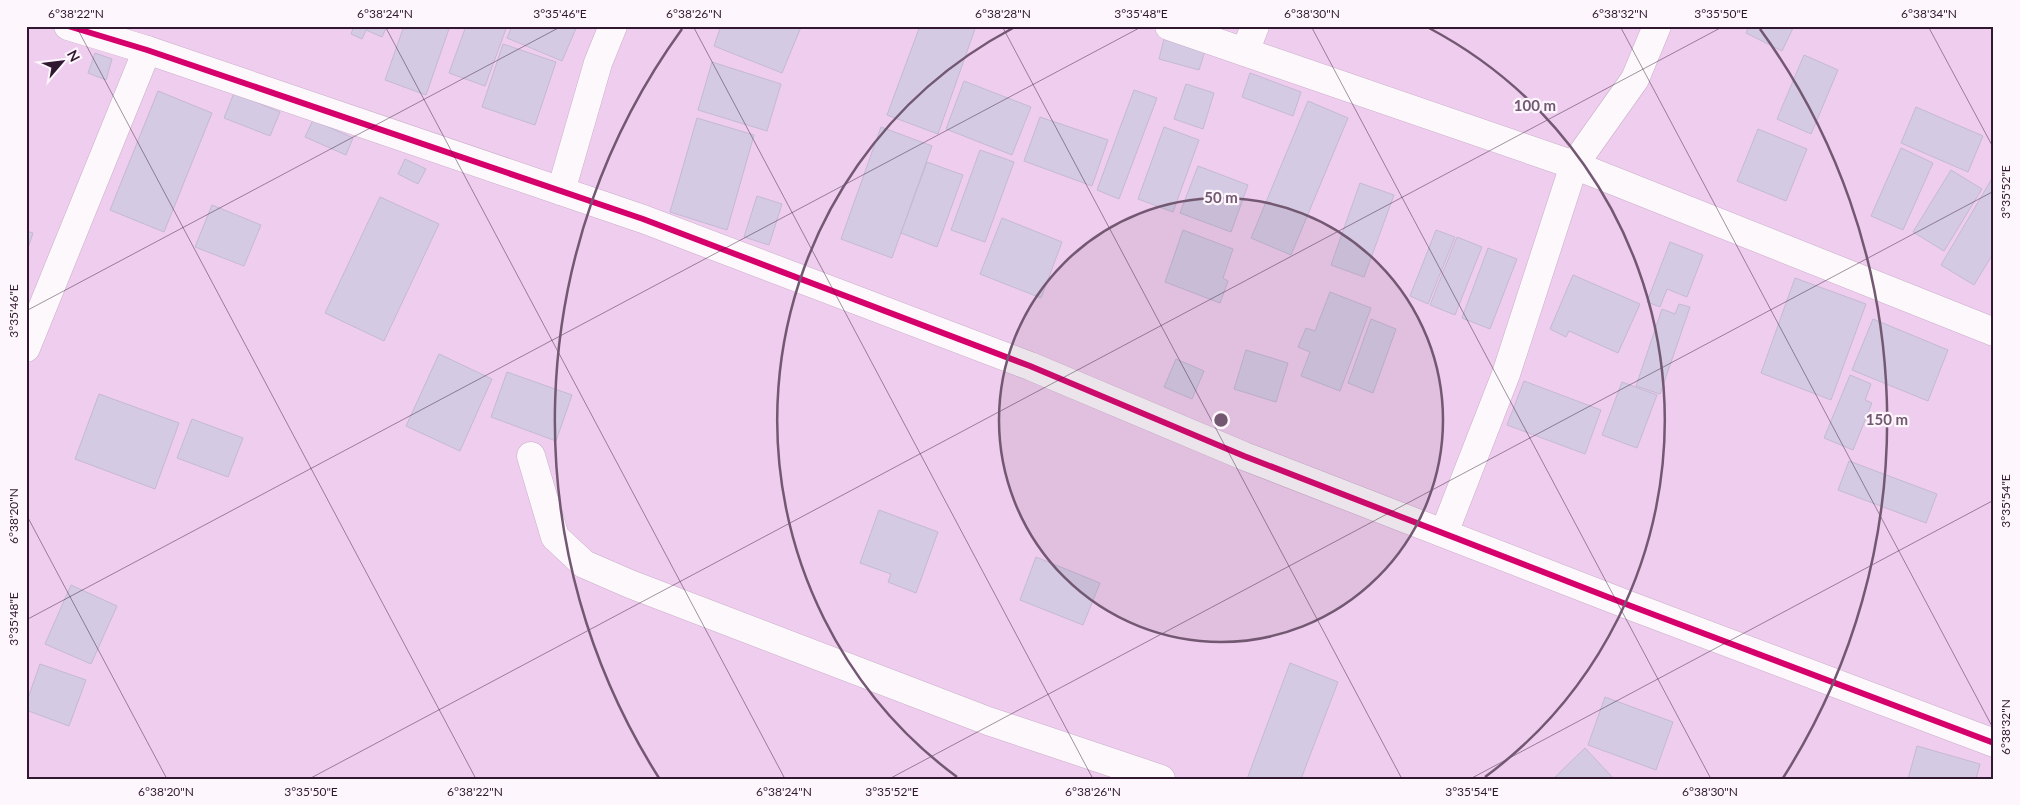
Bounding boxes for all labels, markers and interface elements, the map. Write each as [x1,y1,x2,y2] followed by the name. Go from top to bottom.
[48,6,104,21] text: 6°38'22"N
[357,6,413,21] text: 6°38'24"N
[533,6,587,21] text: 3°35'46"E
[666,6,722,21] text: 6°38'26"N
[975,6,1031,21] text: 6°38'28"N
[1114,6,1168,21] text: 3°35'48"E
[1284,6,1340,21] text: 6°38'30"N
[1592,6,1648,21] text: 6°38'32"N
[1694,6,1748,21] text: 3°35'50"E
[1901,6,1957,21] text: 6°38'34"N
[38,38,88,88] north arrow
[64,47,84,64] text: N
[1514,96,1556,114] text: 100 m
[1998,165,2013,219] text: 3°35'52"E
[1204,188,1238,206] text: 50 m
[6,284,21,338] text: 3°35'46"E
[1866,410,1908,428] text: 150 m
[1212,411,1230,429] centre of rings
[1998,474,2013,528] text: 3°35'54"E
[6,488,21,544] text: 6°38'20"N
[6,592,21,646] text: 3°35'48"E
[1998,699,2013,755] text: 6°38'32"N
[138,784,194,799] text: 6°38'20"N
[284,784,338,799] text: 3°35'50"E
[447,784,503,799] text: 6°38'22"N
[756,784,812,799] text: 6°38'24"N
[865,784,919,799] text: 3°35'52"E
[1065,784,1121,799] text: 6°38'26"N
[1445,784,1499,799] text: 3°35'54"E
[1682,784,1738,799] text: 6°38'30"N

